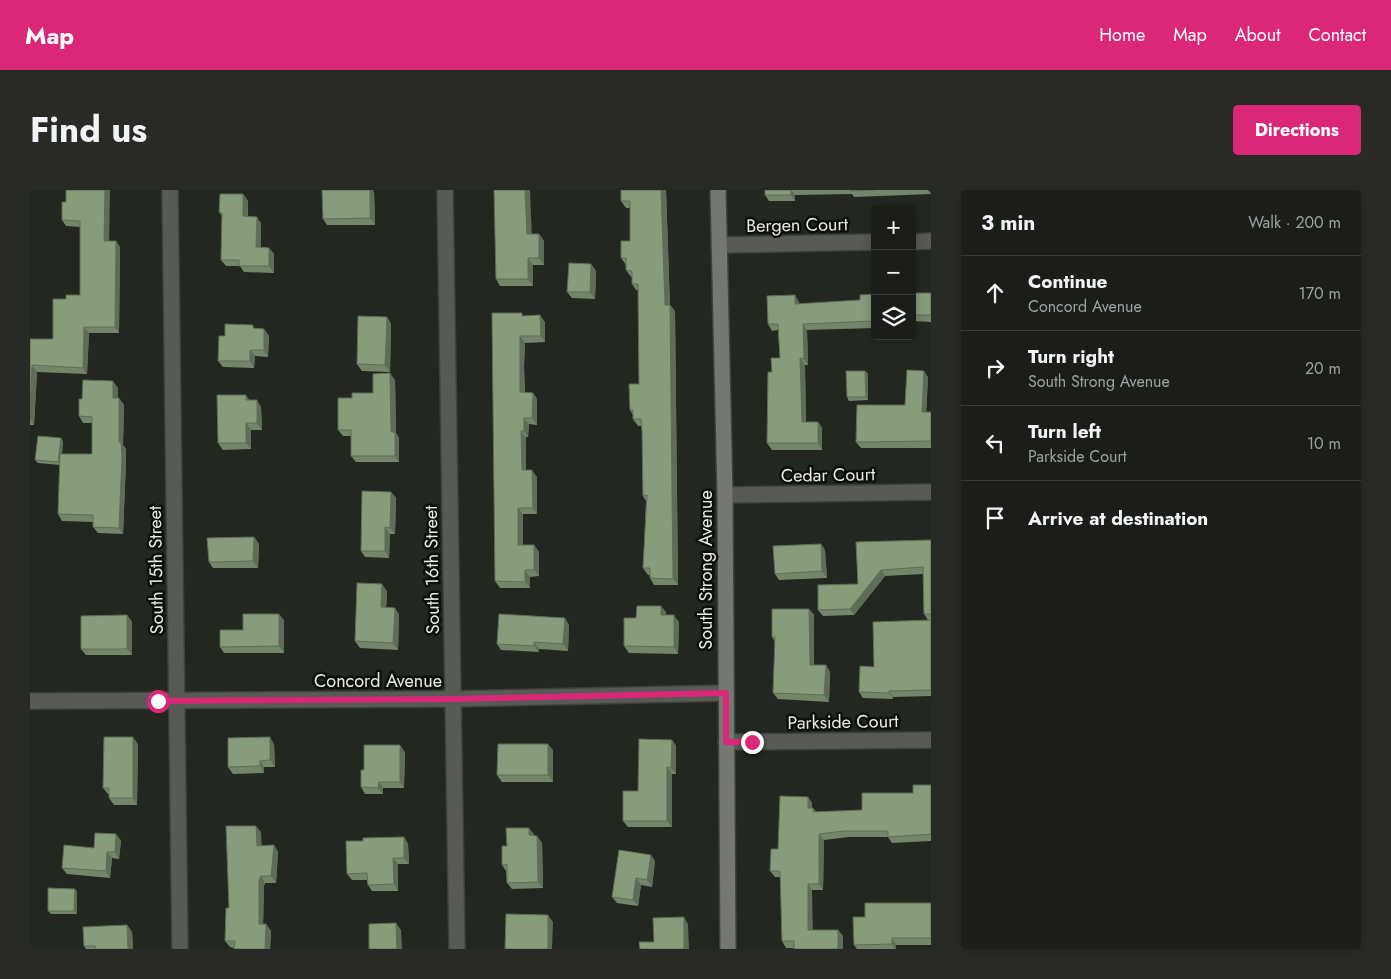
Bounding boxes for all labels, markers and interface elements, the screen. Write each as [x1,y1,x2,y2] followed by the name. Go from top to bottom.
[25,18,74,53] text: Map
[1099,22,1145,48] text: Home
[1173,22,1207,48] text: Map
[1235,22,1280,48] text: About
[1308,22,1366,48] text: Contact
[30,105,147,155] text: Find us
[1233,105,1361,155] button: Directions
[871,205,916,340] map controls
[871,205,916,250] button: +
[981,208,1035,238] text: 3 min
[746,211,849,239] street label: Bergen Court
[1248,211,1341,234] text: Walk · 200 m
[871,250,916,295] button: −
[1028,268,1107,295] text: Continue
[981,279,1009,307] icon: ahead
[1299,282,1341,305] text: 170 m
[871,295,916,340] button: layers
[1028,295,1142,318] text: Concord Avenue
[1028,343,1114,370] text: Turn right
[981,354,1009,382] icon: right
[1305,357,1341,380] text: 20 m
[1028,370,1170,393] text: South Strong Avenue
[1028,418,1101,445] text: Turn left
[981,429,1009,457] icon: left
[1307,432,1341,455] text: 10 m
[1028,445,1127,468] text: Parkside Court
[781,461,876,489] street label: Cedar Court
[693,490,719,650] street label: South Strong Avenue
[981,504,1009,532] icon: arrive
[142,505,170,635] street label: South 15th Street
[418,505,446,635] street label: South 16th Street
[1028,505,1208,532] text: Arrive at destination
[314,668,442,694] street label: Concord Avenue
[147,690,170,713] route start
[787,708,899,736] street label: Parkside Court
[741,731,764,754] route end

